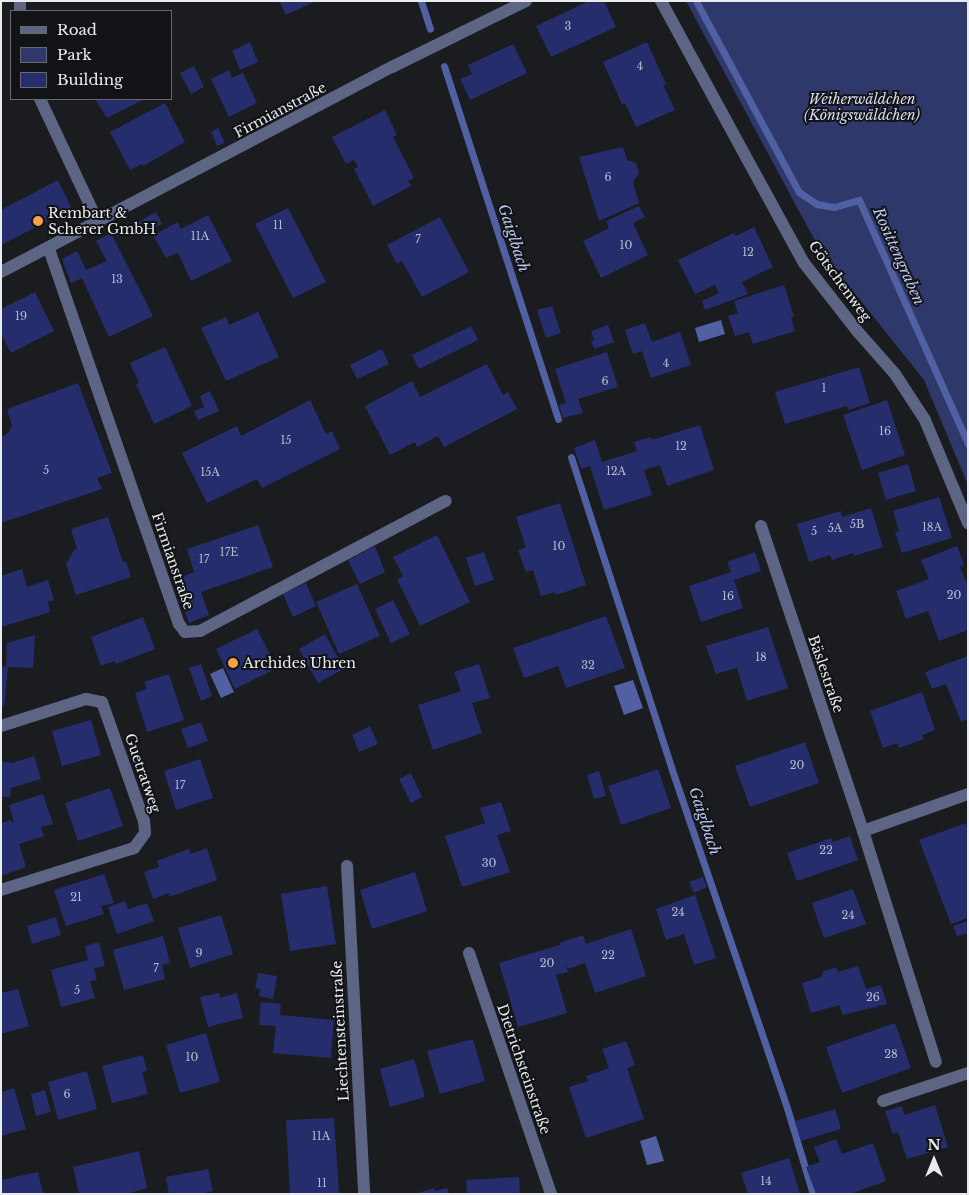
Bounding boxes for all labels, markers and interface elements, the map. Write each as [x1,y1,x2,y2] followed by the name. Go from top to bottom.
[10,10,172,100] legend
[565,19,571,33] house number: 3
[57,20,97,39] text: Road
[57,45,92,64] text: Park
[637,59,643,73] house number: 4
[57,70,123,89] text: Building
[231,79,329,141] street label: Firmianstraße
[804,91,920,124] park label: Weiherwäldchen (Königswäldchen)
[604,170,612,184] house number: 6
[495,202,533,274] water label: Gaiglbach
[48,205,156,238] place label: Rembart & Scherer GmbH
[869,205,929,307] water label: Rosittengraben
[32,215,44,227] marker: Rembart & Scherer GmbH
[273,218,283,232] house number: 11
[191,229,209,243] house number: 11A
[415,232,421,246] house number: 7
[805,237,875,325] street label: Götschenweg
[620,238,632,252] house number: 10
[742,245,754,259] house number: 12
[111,272,123,286] house number: 13
[15,309,27,323] house number: 19
[663,356,669,370] house number: 4
[601,374,609,388] house number: 6
[822,381,826,395] house number: 1
[879,424,891,438] house number: 16
[280,433,292,447] house number: 15
[675,439,687,453] house number: 12
[43,463,49,477] house number: 5
[606,464,626,478] house number: 12A
[200,465,220,479] house number: 15A
[149,510,197,612] street label: Firmianstraße
[850,517,864,531] house number: 5B
[922,520,942,534] house number: 18A
[828,521,842,535] house number: 5A
[811,524,817,538] house number: 5
[553,539,565,553] house number: 10
[220,545,238,559] house number: 17E
[199,552,209,566] house number: 17
[947,588,961,602] house number: 20
[722,589,734,603] house number: 16
[805,633,847,715] street label: Bäslestraße
[755,650,767,664] house number: 18
[243,655,356,671] place label: Archides Uhren
[227,657,239,669] marker: Archides Uhren
[581,658,595,672] house number: 32
[122,731,164,815] street label: Guetratweg
[790,758,804,772] house number: 20
[175,778,185,792] house number: 17
[686,785,724,857] water label: Gaiglbach
[819,843,833,857] house number: 22
[482,856,496,870] house number: 30
[70,890,82,904] house number: 21
[671,905,685,919] house number: 24
[841,908,855,922] house number: 24
[195,946,203,960] house number: 9
[601,948,615,962] house number: 22
[540,956,554,970] house number: 20
[328,960,352,1102] street label: Liechtensteinstraße
[153,961,159,975] house number: 7
[74,983,80,997] house number: 5
[866,990,880,1004] house number: 26
[494,1002,554,1136] street label: Dietrichsteinstraße
[884,1047,898,1061] house number: 28
[186,1050,198,1064] house number: 10
[63,1087,71,1101] house number: 6
[312,1129,330,1143] house number: 11A
[909,1135,959,1185] north arrow
[927,1136,941,1154] text: N
[760,1174,772,1188] house number: 14
[317,1176,327,1190] house number: 11

